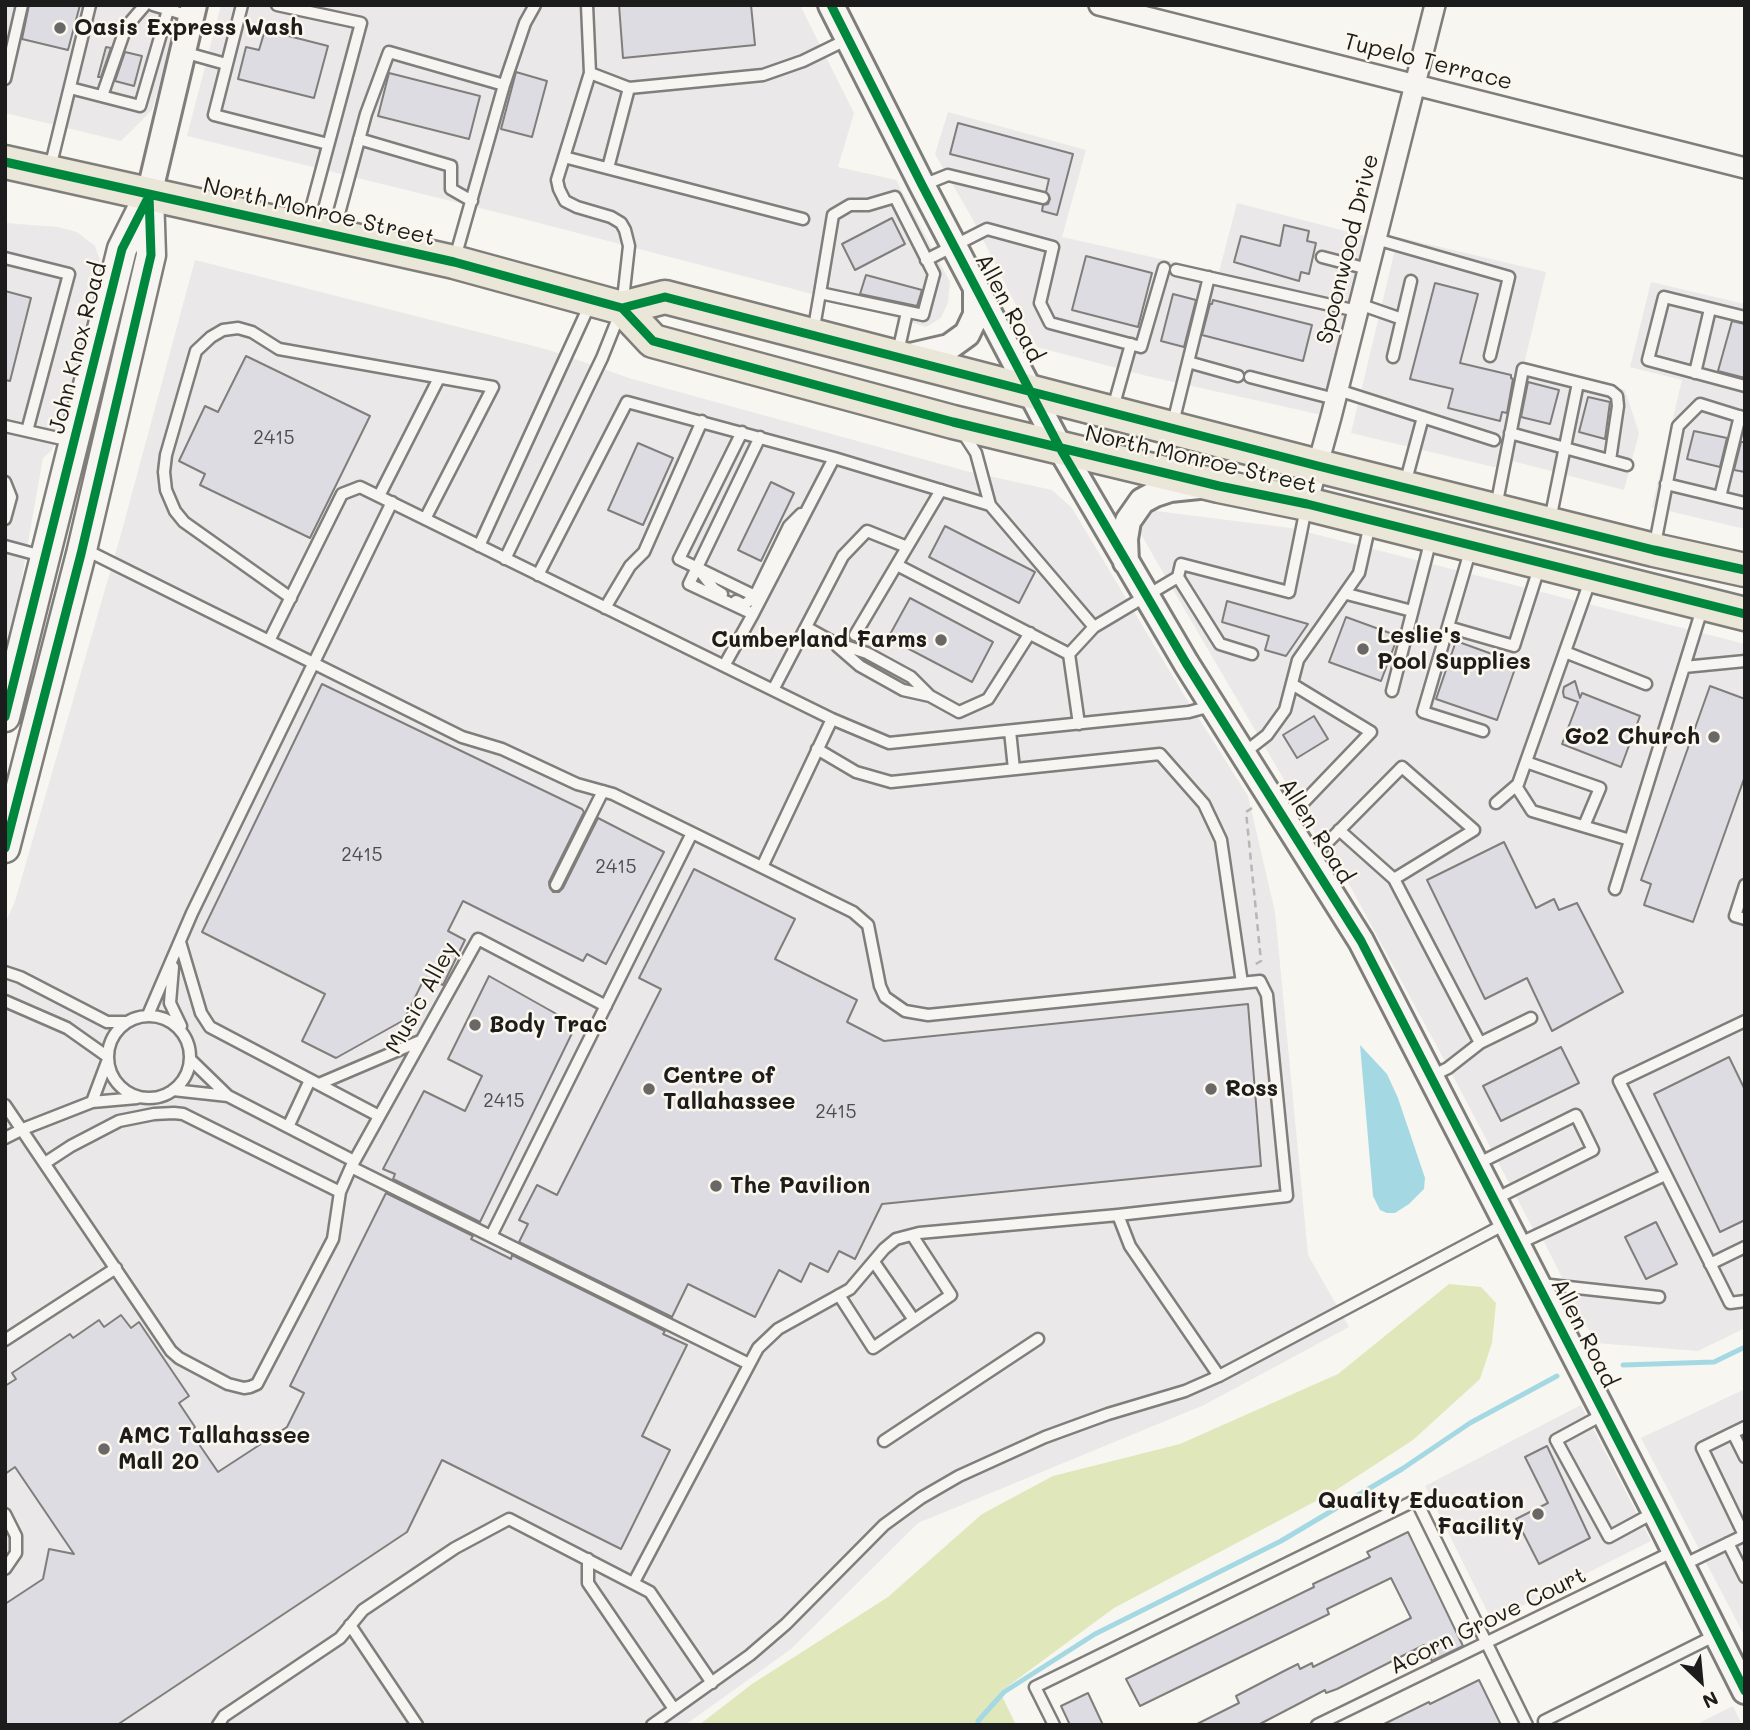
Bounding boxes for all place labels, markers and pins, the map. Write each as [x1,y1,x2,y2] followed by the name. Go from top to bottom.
[74,14,303,42] place label: Oasis Express Wash
[52,20,68,36] marker: Oasis Express Wash
[1377,622,1531,676] place label: Leslie's Pool Supplies
[711,626,927,654] place label: Cumberland Farms
[933,632,949,648] marker: Cumberland Farms
[1355,641,1371,657] marker: Leslie's Pool Supplies
[1564,723,1700,751] place label: Go2 Church
[1706,729,1722,745] marker: Go2 Church
[489,1011,607,1039] place label: Body Trac
[467,1017,483,1033] marker: Body Trac
[663,1062,795,1116] place label: Centre of Tallahassee
[1225,1075,1278,1103] place label: Ross
[641,1081,657,1097] marker: Centre of Tallahassee
[1203,1081,1219,1097] marker: Ross
[730,1172,870,1200] place label: The Pavilion
[708,1178,724,1194] marker: The Pavilion
[118,1422,310,1476] place label: AMC Tallahassee Mall 20
[96,1441,112,1457] marker: AMC Tallahassee Mall 20
[1318,1487,1524,1541] place label: Quality Education Facility
[1530,1506,1546,1522] marker: Quality Education Facility

